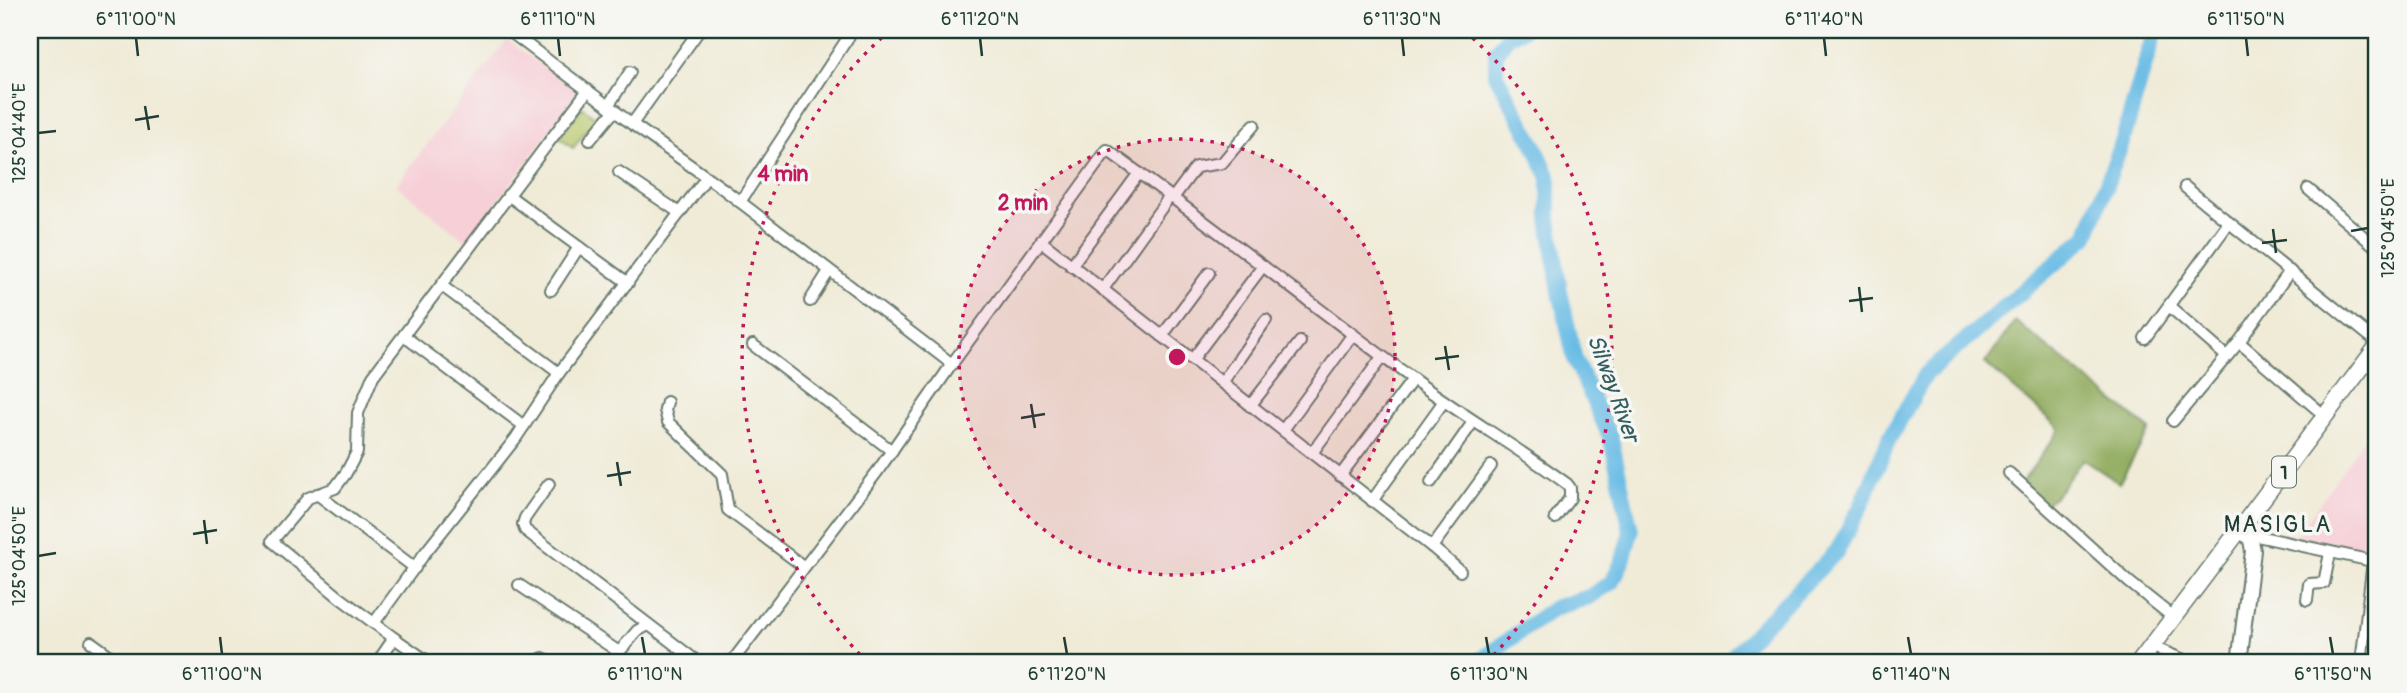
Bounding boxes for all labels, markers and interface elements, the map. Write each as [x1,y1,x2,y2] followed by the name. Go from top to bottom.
[96,8,176,31] text: 6°11'00"N
[521,8,595,31] text: 6°11'10"N
[941,8,1019,31] text: 6°11'20"N
[1363,8,1441,31] text: 6°11'30"N
[1785,8,1863,31] text: 6°11'40"N
[2207,8,2285,31] text: 6°11'50"N
[8,83,31,183] text: 125°04'40"E
[758,161,809,188] text: 4 min
[2377,178,2400,278] text: 125°04'50"E
[998,190,1048,217] text: 2 min
[1581,331,1647,448] water label: Silway River
[1165,345,1189,369] centre of rings
[2272,457,2296,488] road number: 1
[8,506,31,606] text: 125°04'50"E
[2224,510,2332,539] district label: MASIGLA
[182,663,262,686] text: 6°11'00"N
[608,663,682,686] text: 6°11'10"N
[1028,663,1106,686] text: 6°11'20"N
[1450,663,1528,686] text: 6°11'30"N
[1872,663,1950,686] text: 6°11'40"N
[2294,663,2372,686] text: 6°11'50"N

